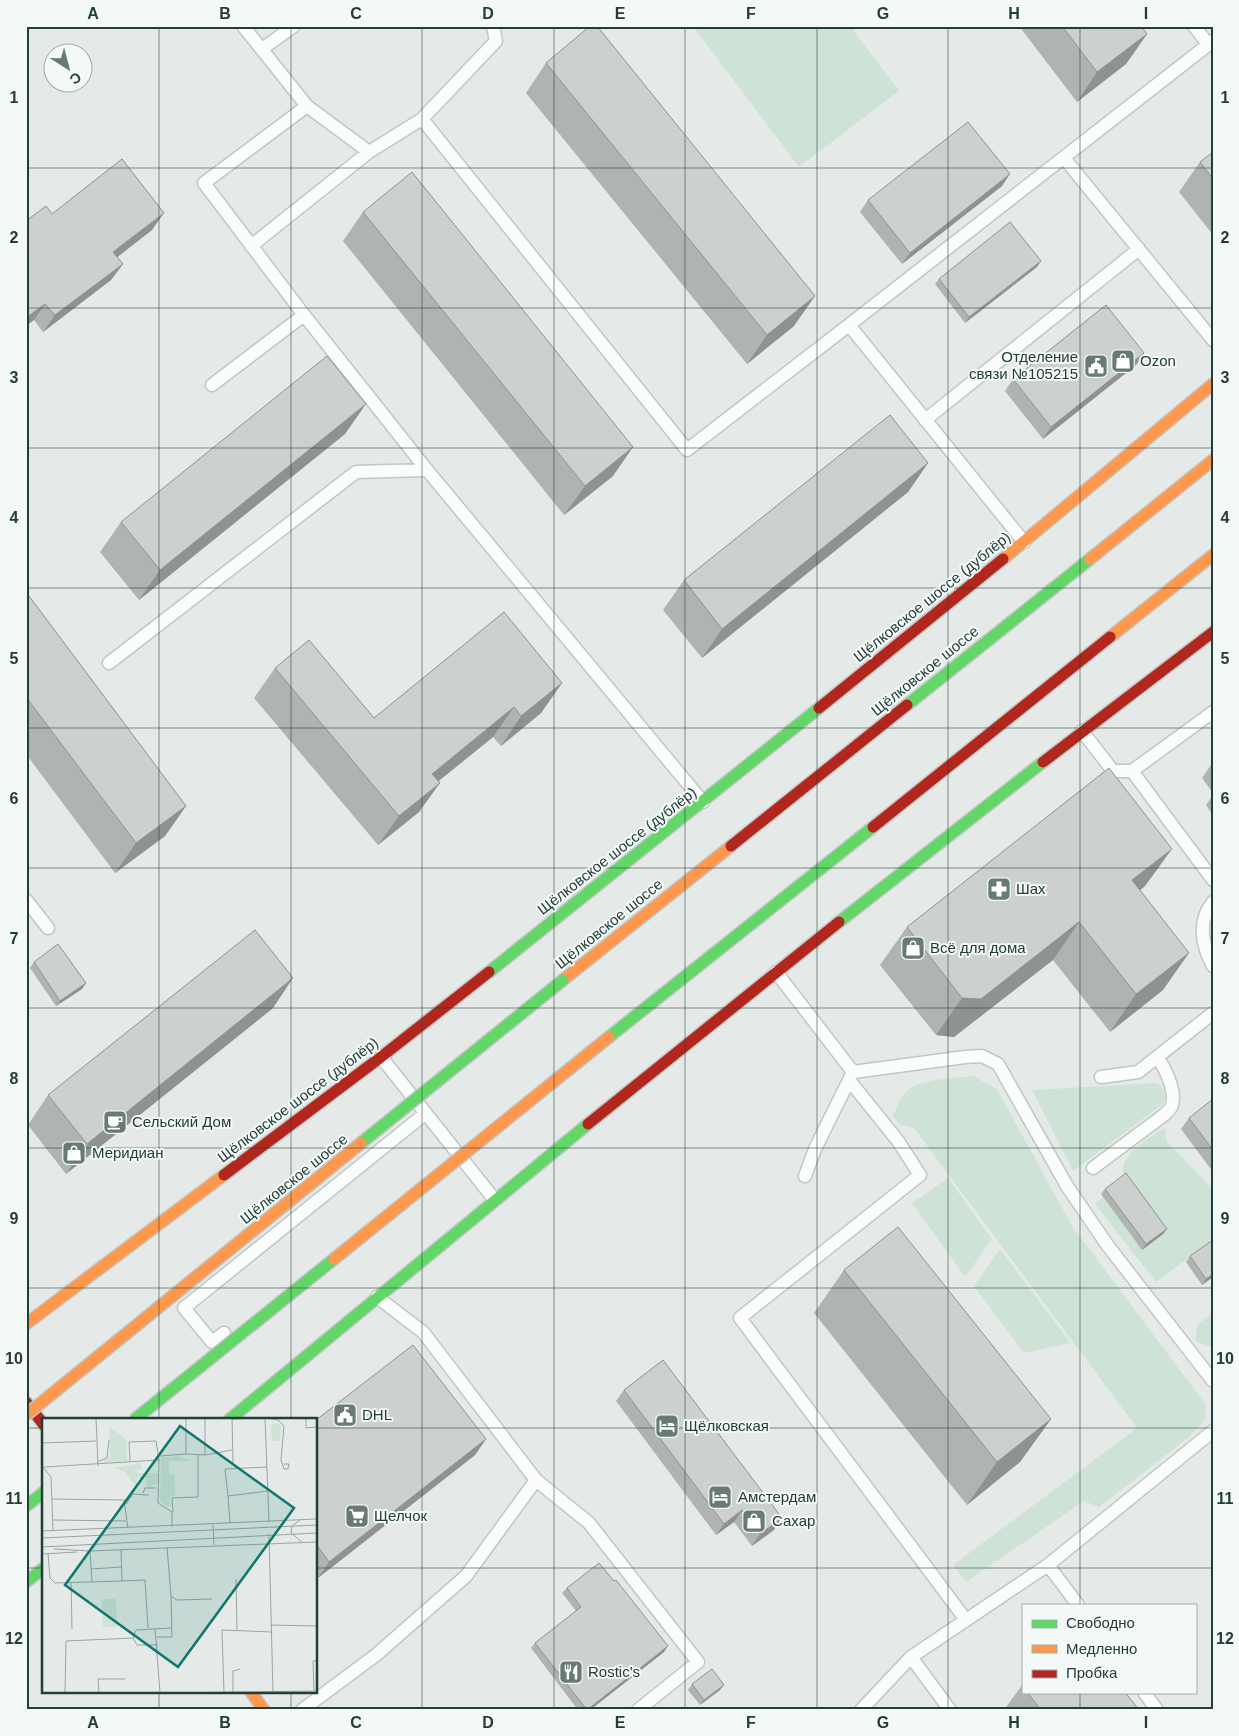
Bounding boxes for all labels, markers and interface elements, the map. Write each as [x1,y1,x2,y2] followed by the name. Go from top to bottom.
[87,5,99,22] text: A
[219,5,231,22] text: B
[350,5,362,22] text: C
[482,5,494,22] text: D
[615,5,626,22] text: E
[746,5,756,22] text: F
[877,5,889,22] text: G
[1008,5,1020,22] text: H
[1144,5,1148,22] text: I
[42,42,92,92] north arrow
[67,69,84,88] text: С
[10,89,19,106] text: 1
[1221,89,1230,106] text: 1
[10,229,19,246] text: 2
[1221,229,1230,246] text: 2
[969,348,1078,382] place label: Отделение связи №105215
[1110,348,1136,374] shop icon: Ozon
[1140,352,1176,369] place label: Ozon
[1083,353,1109,379] public building icon: Отделение связи №105215
[10,369,19,386] text: 3
[1221,369,1230,386] text: 3
[10,509,19,526] text: 4
[1221,509,1230,526] text: 4
[850,528,1013,665] street label: Щёлковское шоссе (дублёр)
[868,622,982,719] street label: Щёлковское шоссе
[10,650,19,667] text: 5
[1221,650,1230,667] text: 5
[534,783,699,918] street label: Щёлковское шоссе (дублёр)
[10,790,19,807] text: 6
[1221,790,1230,807] text: 6
[552,875,666,972] street label: Щёлковское шоссе
[986,876,1012,902] pharmacy icon: Шах
[1016,880,1046,897] place label: Шах
[10,930,19,947] text: 7
[1221,930,1230,947] text: 7
[900,935,926,961] shop icon: Всё для дома
[930,939,1026,956] place label: Всё для дома
[214,1034,381,1166] street label: Щёлковское шоссе (дублёр)
[10,1070,19,1087] text: 8
[1221,1070,1230,1087] text: 8
[102,1109,128,1135] cafe icon: Сельский Дом
[132,1113,231,1130] place label: Сельский Дом
[237,1130,351,1227] street label: Щёлковское шоссе
[61,1140,87,1166] shop icon: Меридиан
[92,1144,163,1161] place label: Меридиан
[10,1210,19,1227] text: 9
[1221,1210,1230,1227] text: 9
[5,1350,23,1367] text: 10
[1216,1350,1234,1367] text: 10
[332,1402,358,1428] public building icon: DHL
[362,1406,392,1423] place label: DHL
[654,1413,680,1439] hotel icon: Щёлковская
[684,1417,769,1434] place label: Щёлковская
[42,1418,318,1694] inset map
[707,1484,733,1510] hotel icon: Амстердам
[738,1488,816,1505] place label: Амстердам
[6,1490,23,1507] text: 11
[1217,1490,1234,1507] text: 11
[344,1503,370,1529] supermarket icon: Щелчок
[374,1507,427,1524] place label: Щелчок
[741,1508,767,1534] shop icon: Сахар
[772,1512,815,1529] place label: Сахар
[1022,1604,1196,1694] legend
[1066,1614,1135,1631] text: Свободно
[5,1630,23,1647] text: 12
[1216,1630,1234,1647] text: 12
[1066,1640,1137,1657] text: Медленно
[558,1659,584,1685] restaurant icon: Rostic's
[588,1663,640,1680] place label: Rostic's
[1066,1664,1118,1681] text: Пробка
[87,1714,99,1731] text: A
[219,1714,231,1731] text: B
[350,1714,362,1731] text: C
[482,1714,494,1731] text: D
[615,1714,626,1731] text: E
[746,1714,756,1731] text: F
[877,1714,889,1731] text: G
[1008,1714,1020,1731] text: H
[1144,1714,1148,1731] text: I

